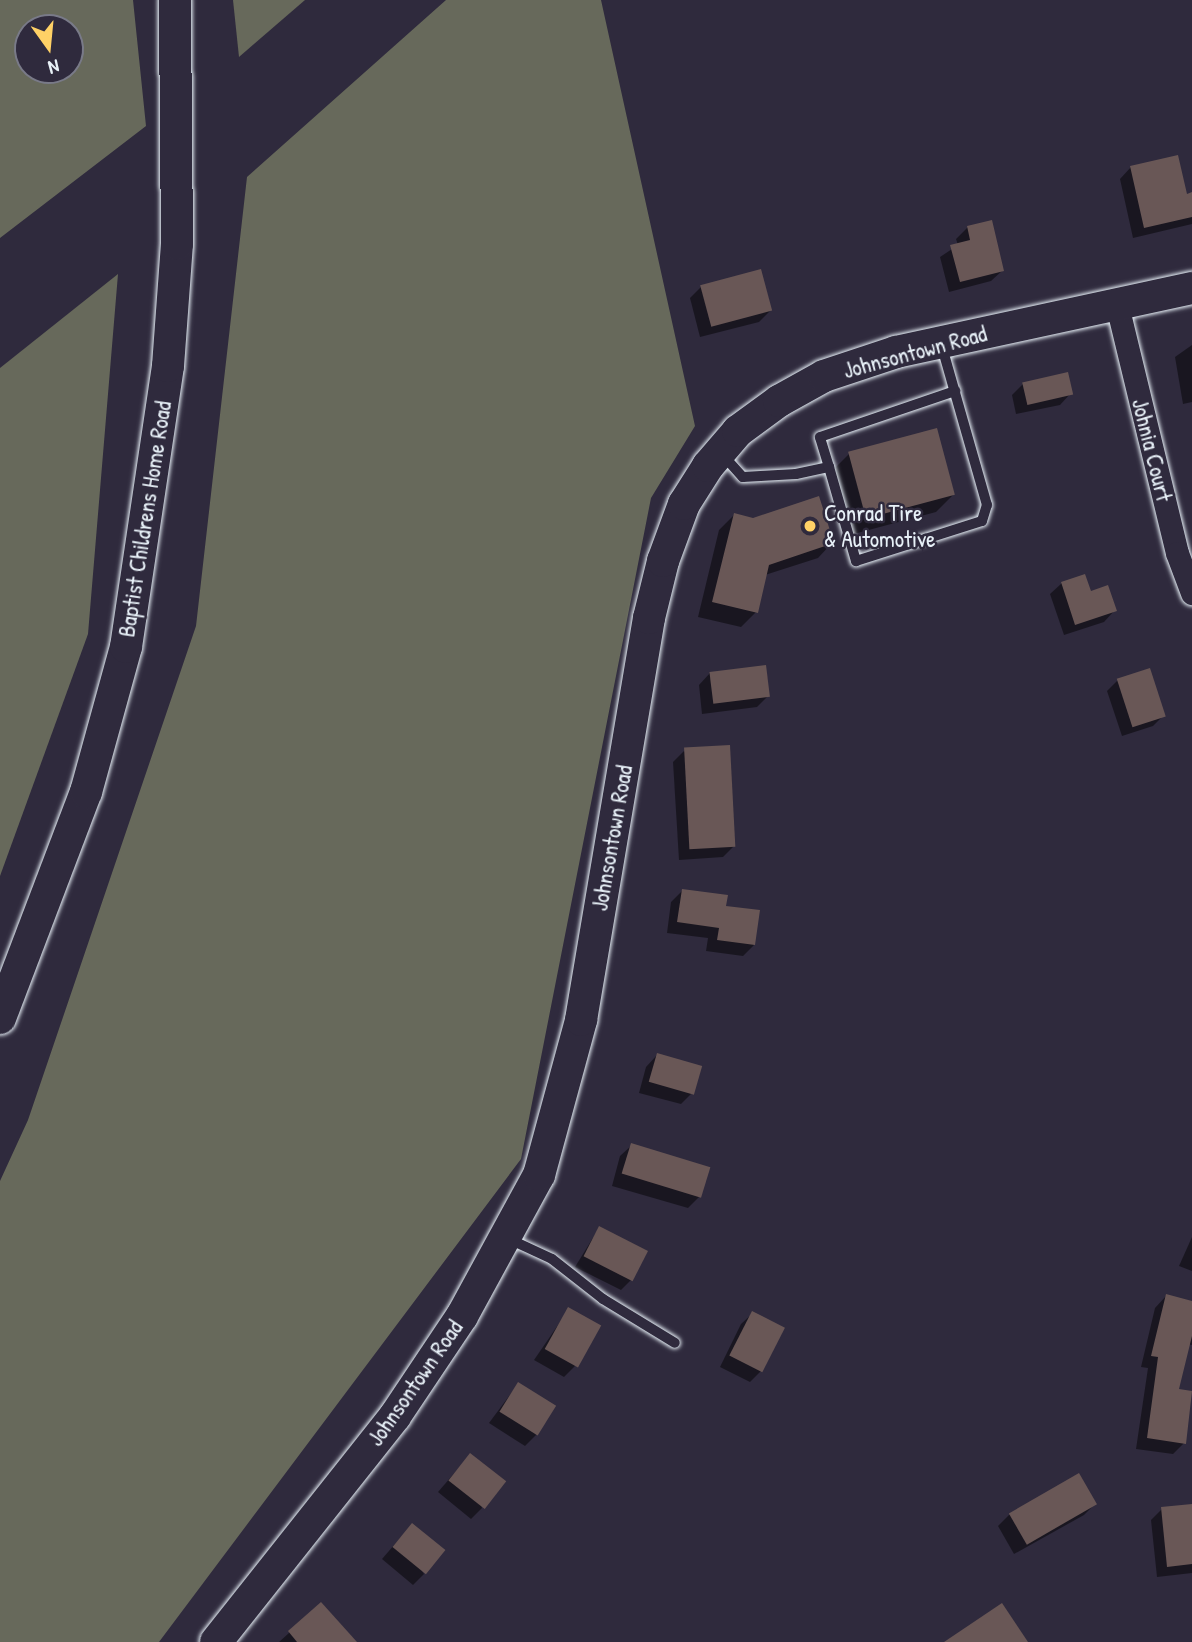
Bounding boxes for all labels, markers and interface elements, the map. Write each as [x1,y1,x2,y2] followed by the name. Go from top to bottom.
[14,14,84,84] north arrow
[46,53,62,81] text: N
[840,320,990,384] street label: Johnsontown Road
[1126,396,1178,504] street label: Johnia Court
[113,399,177,639] street label: Baptist Childrens Home Road
[824,499,935,553] place label: Conrad Tire & Automotive
[802,518,818,534] marker: Conrad Tire & Automotive
[586,763,638,913] street label: Johnsontown Road
[361,1315,469,1451] street label: Johnsontown Road

